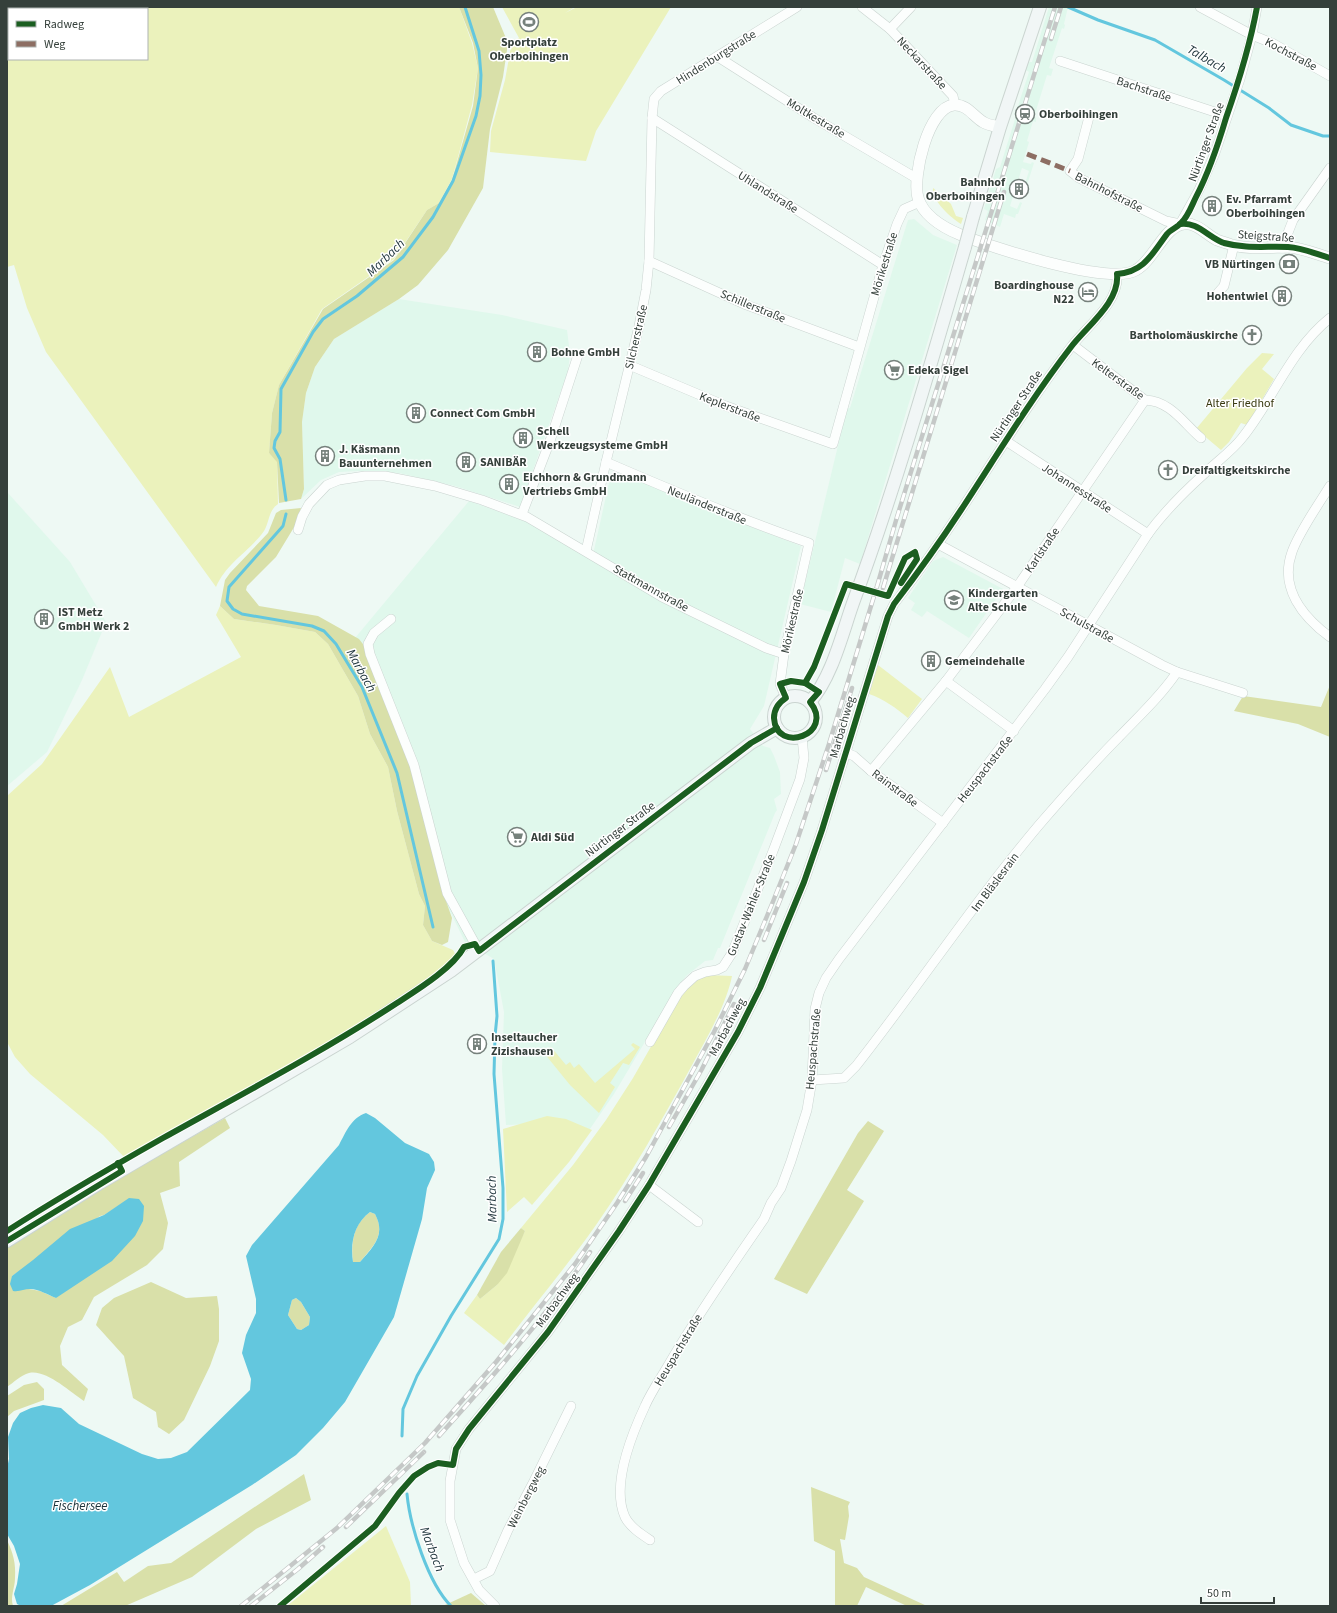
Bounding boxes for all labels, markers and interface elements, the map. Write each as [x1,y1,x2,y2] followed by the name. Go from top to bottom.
[8,8,148,60] legend
[518,11,540,33] sports icon: Sportplatz Oberboihingen
[44,16,84,33] text: Radweg
[673,26,760,89] street label: Hindenburgstraße
[893,33,951,94] street label: Neckarstraße
[489,34,569,65] place label: Sportplatz Oberboihingen
[1262,34,1320,75] street label: Kochstraße
[44,36,65,53] text: Weg
[1184,41,1229,77] water label: Talbach
[1114,73,1173,106] street label: Bachstraße
[783,94,848,143] street label: Moltkestraße
[1184,100,1229,184] street label: Nürtinger Straße
[1014,103,1036,125] station icon: Oberboihingen
[1039,106,1118,123] place label: Oberboihingen
[734,167,801,218] street label: Uhlandstraße
[1072,168,1146,217] street label: Bahnhofstraße
[926,174,1006,205] place label: Bahnhof Oberboihingen
[1008,178,1030,200] building icon: Bahnhof Oberboihingen
[1226,191,1305,222] place label: Ev. Pfarramt Oberboihingen
[1201,195,1223,217] building icon: Ev. Pfarramt Oberboihingen
[1237,226,1295,247] street label: Steigstraße
[867,230,902,298] street label: Mörikestraße
[363,235,409,281] water label: Marbach
[1278,253,1300,275] bank icon: VB Nürtingen
[1204,256,1275,273] place label: VB Nürtingen
[994,277,1074,308] place label: Boardinghouse N22
[1077,281,1099,303] hotel icon: Boardinghouse N22
[1271,285,1293,307] building icon: Hohentwiel
[718,286,788,327] street label: Schillerstraße
[1206,288,1269,305] place label: Hohentwiel
[621,303,652,371] street label: Silcherstraße
[1241,324,1263,346] church icon: Bartholomäuskirche
[1129,327,1238,344] place label: Bartholomäuskirche
[526,341,548,363] building icon: Bohne GmbH
[551,344,620,361] place label: Bohne GmbH
[1088,354,1148,404] street label: Kelterstraße
[883,359,905,381] supermarket icon: Edeka Sigel
[908,362,969,379] place label: Edeka Sigel
[986,367,1047,446] street label: Nürtinger Straße
[697,388,763,427] street label: Keplerstraße
[1206,395,1274,412] park label: Alter Friedhof
[405,402,427,424] building icon: Connect Com GmbH
[430,405,535,422] place label: Connect Com GmbH
[537,423,668,454] place label: Schell Werkzeugsysteme GmbH
[512,427,534,449] building icon: Schell Werkzeugsysteme GmbH
[339,441,432,472] place label: J. Käsmann Bauunternehmen
[314,445,336,467] building icon: J. Käsmann Bauunternehmen
[455,451,477,473] building icon: SANIBÄR
[480,454,527,471] place label: SANIBÄR
[1038,459,1115,518] street label: Johannesstraße
[1157,459,1179,481] church icon: Dreifaltigkeitskirche
[1182,462,1291,479] place label: Dreifaltigkeitskirche
[522,469,647,500] place label: Eichhorn & Grundmann Vertriebs GmbH
[498,473,520,495] building icon: Eichhorn & Grundmann Vertriebs GmbH
[665,482,749,529] street label: Neuländerstraße
[1021,524,1064,577] street label: Karlstraße
[610,561,692,616] street label: Stattmannstraße
[967,585,1038,616] place label: Kindergarten Alte Schule
[777,587,808,655] street label: Mörikestraße
[943,589,965,611] school or university icon: Kindergarten Alte Schule
[58,604,129,635] place label: IST Metz GmbH Werk 2
[1057,604,1117,647] street label: Schulstraße
[33,608,55,630] building icon: IST Metz GmbH Werk 2
[342,646,380,696] water label: Marbach
[920,650,942,672] building icon: Gemeindehalle
[945,653,1025,670] place label: Gemeindehalle
[826,694,859,760] street label: Marbachweg
[954,732,1017,807] street label: Heuspachstraße
[868,765,921,811] street label: Rainstraße
[582,797,659,861] street label: Nürtinger Straße
[506,826,528,848] supermarket icon: Aldi Süd
[530,829,574,846] place label: Aldi Süd
[967,849,1023,915] street label: Im Bläslesrain
[723,851,780,959] street label: Gustav-Wahler-Straße
[705,995,750,1059] street label: Marbachweg
[801,1008,826,1090] street label: Heuspachstraße
[491,1029,558,1060] place label: Inseltaucher Zizishausen
[466,1033,488,1055] building icon: Inseltaucher Zizishausen
[483,1175,501,1223] water label: Marbach
[532,1269,583,1331] street label: Marbachweg
[650,1311,707,1390] street label: Heuspachstraße
[503,1463,549,1531] street label: Weinbergweg
[52,1497,108,1515] water label: Fischersee
[415,1524,449,1575] water label: Marbach
[1201,1579,1274,1605] scale bar
[1207,1585,1231,1602] text: 50 m

